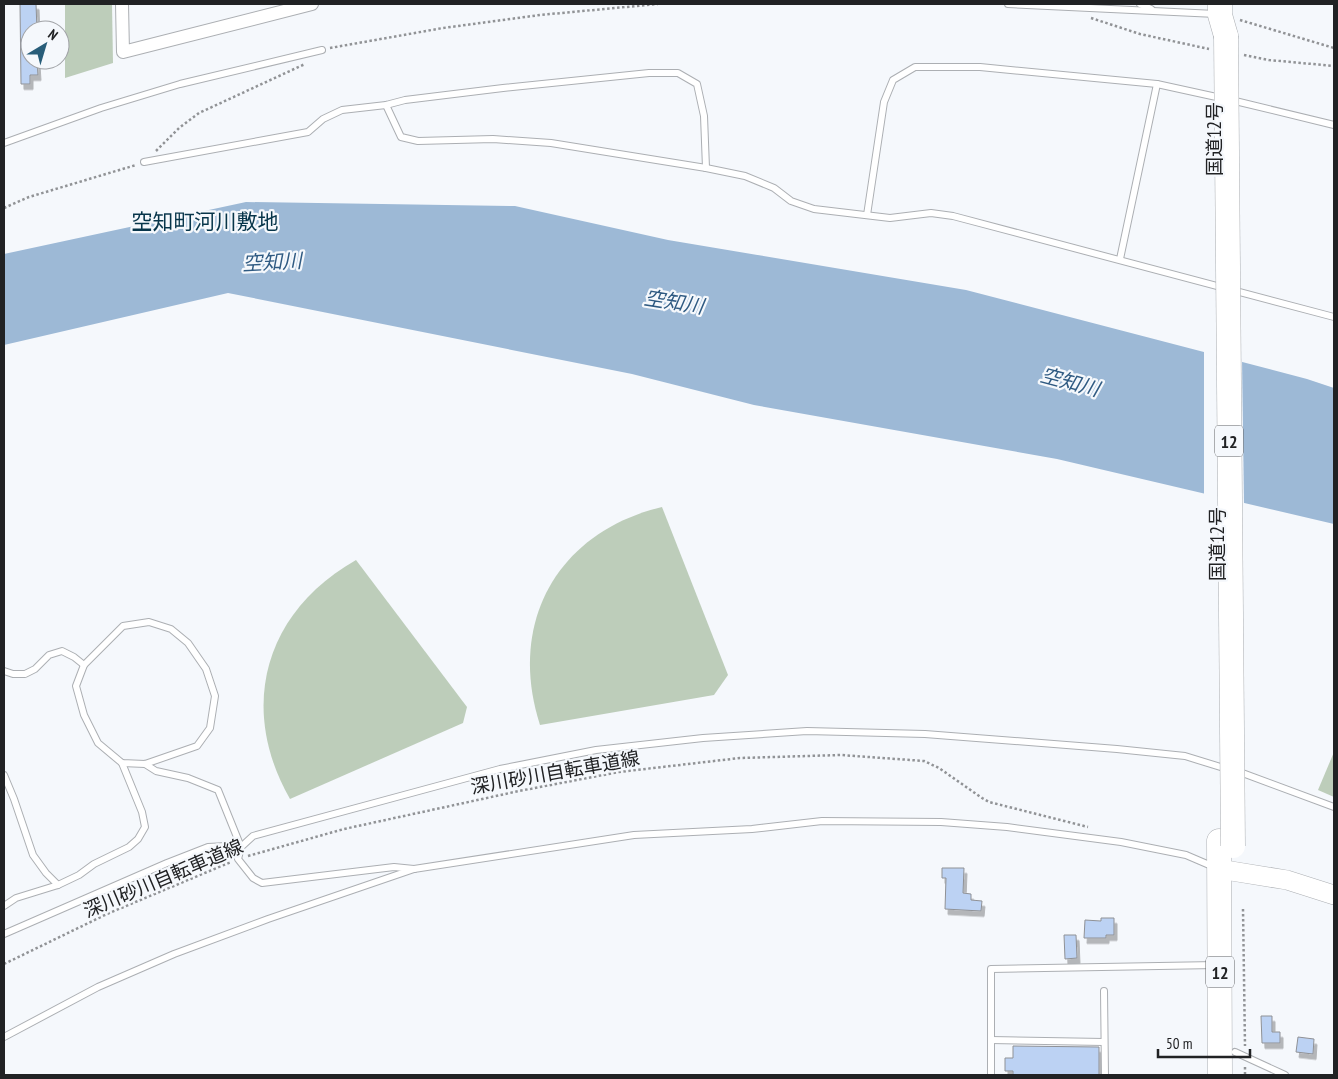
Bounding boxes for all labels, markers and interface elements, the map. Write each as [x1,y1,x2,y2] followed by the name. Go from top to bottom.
[20,20,70,70] north arrow
[44,25,62,44] text: N
[1202,102,1226,176] street label: 国道12号
[132,208,279,235] district label: 空知町河川敷地
[241,247,305,277] water label: 空知川
[642,284,708,320] water label: 空知川
[1038,362,1104,403] water label: 空知川
[1215,426,1243,456] road number: 12
[1205,507,1229,581] street label: 国道12号
[469,745,641,799] street label: 深川砂川自転車道線
[80,834,246,922] street label: 深川砂川自転車道線
[1206,956,1234,988] road number: 12
[1158,1026,1250,1058] scale bar
[1166,1034,1192,1053] text: 50 m

